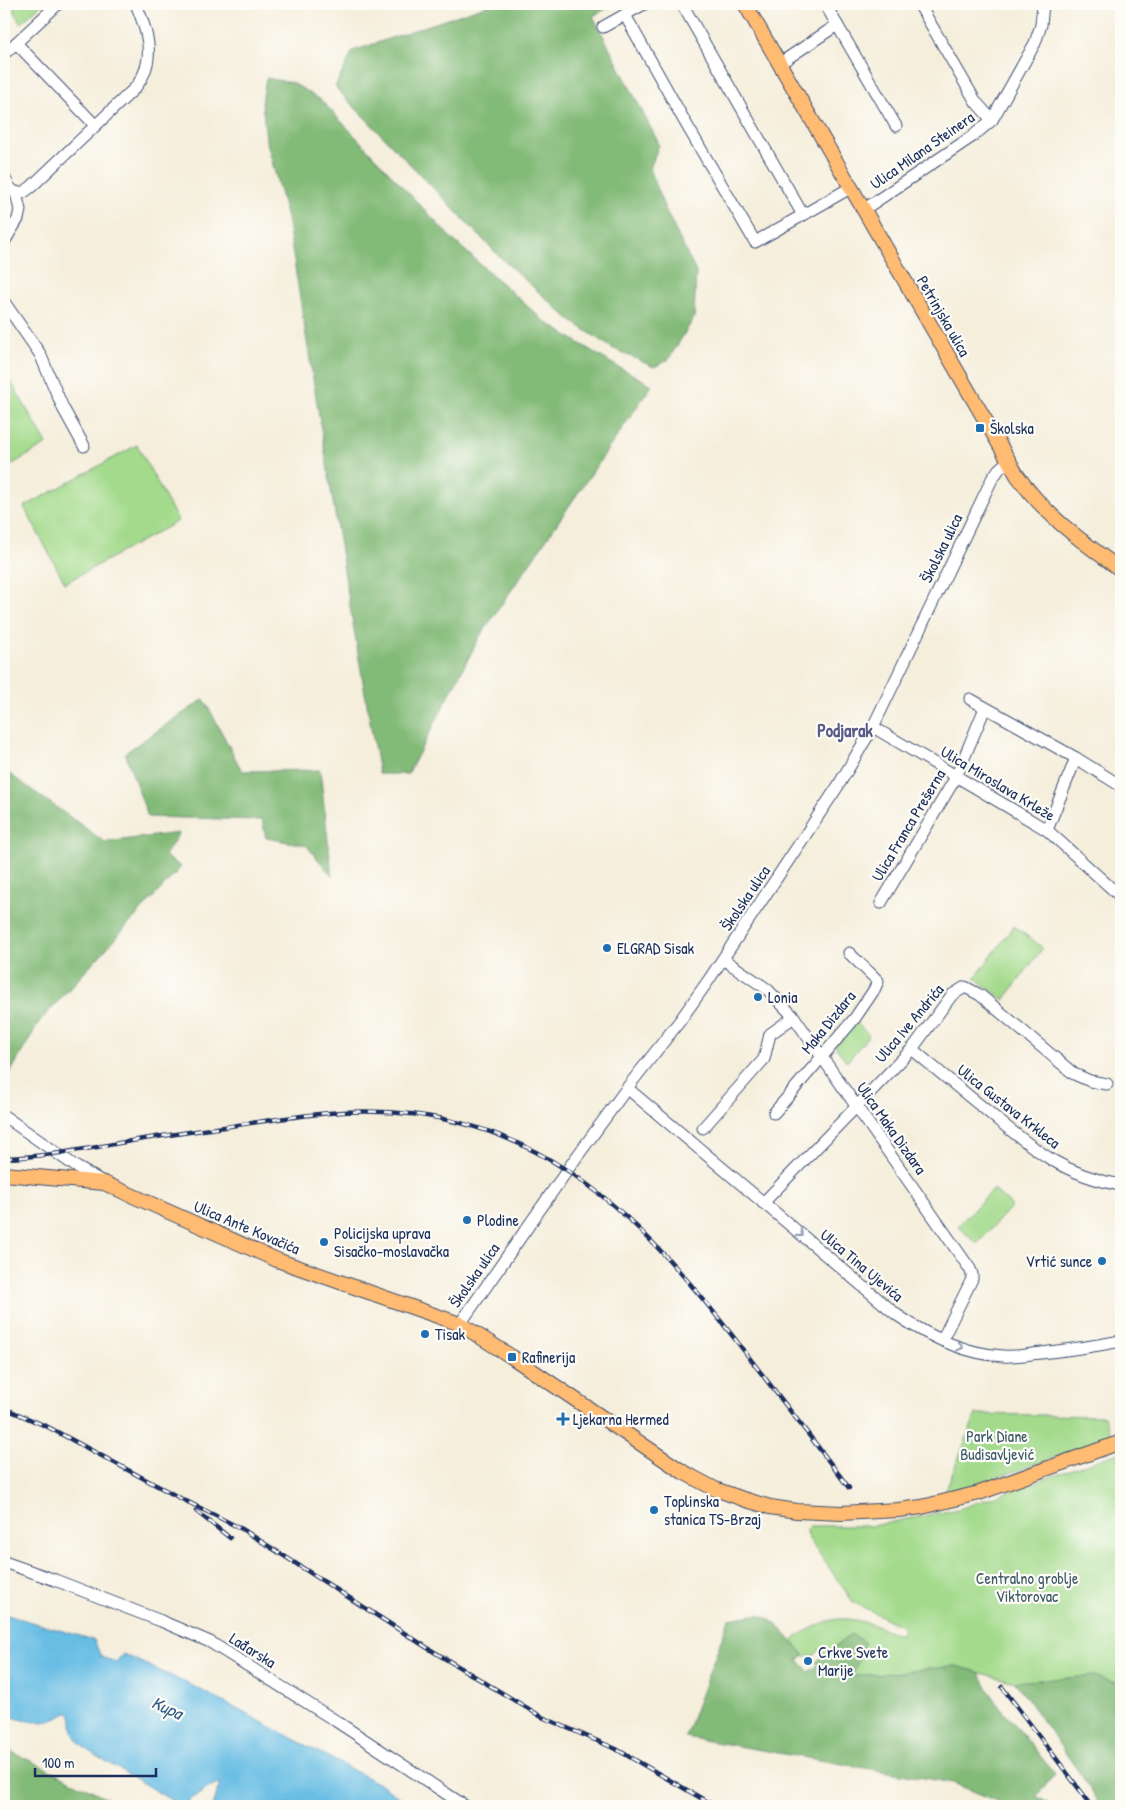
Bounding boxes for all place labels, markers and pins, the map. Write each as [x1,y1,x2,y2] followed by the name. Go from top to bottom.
[990,417,1034,439] place label: Školska
[974,422,986,434] marker: Školska
[617,937,694,959] place label: ELGRAD Sisak
[601,942,613,954] marker: ELGRAD Sisak
[768,986,798,1008] place label: Lonia
[752,991,764,1003] marker: Lonia
[477,1209,519,1231] place label: Plodine
[461,1214,473,1226] marker: Plodine
[334,1222,449,1262] place label: Policijska uprava Sisačko-moslavačka
[318,1236,330,1248] marker: Policijska uprava Sisačko-moslavačka
[1026,1250,1093,1272] place label: Vrtić sunce
[1096,1255,1108,1267] marker: Vrtić sunce
[435,1323,466,1345] place label: Tisak
[419,1328,431,1340] marker: Tisak
[522,1346,575,1368] place label: Rafinerija
[506,1351,518,1363] marker: Rafinerija
[573,1408,669,1430] place label: Ljekarna Hermed
[557,1413,569,1425] marker: Ljekarna Hermed
[664,1490,761,1530] place label: Toplinska stanica TS-Brzaj
[648,1504,660,1516] marker: Toplinska stanica TS-Brzaj
[818,1641,889,1681] place label: Crkve Svete Marije
[802,1655,814,1667] marker: Crkve Svete Marije

